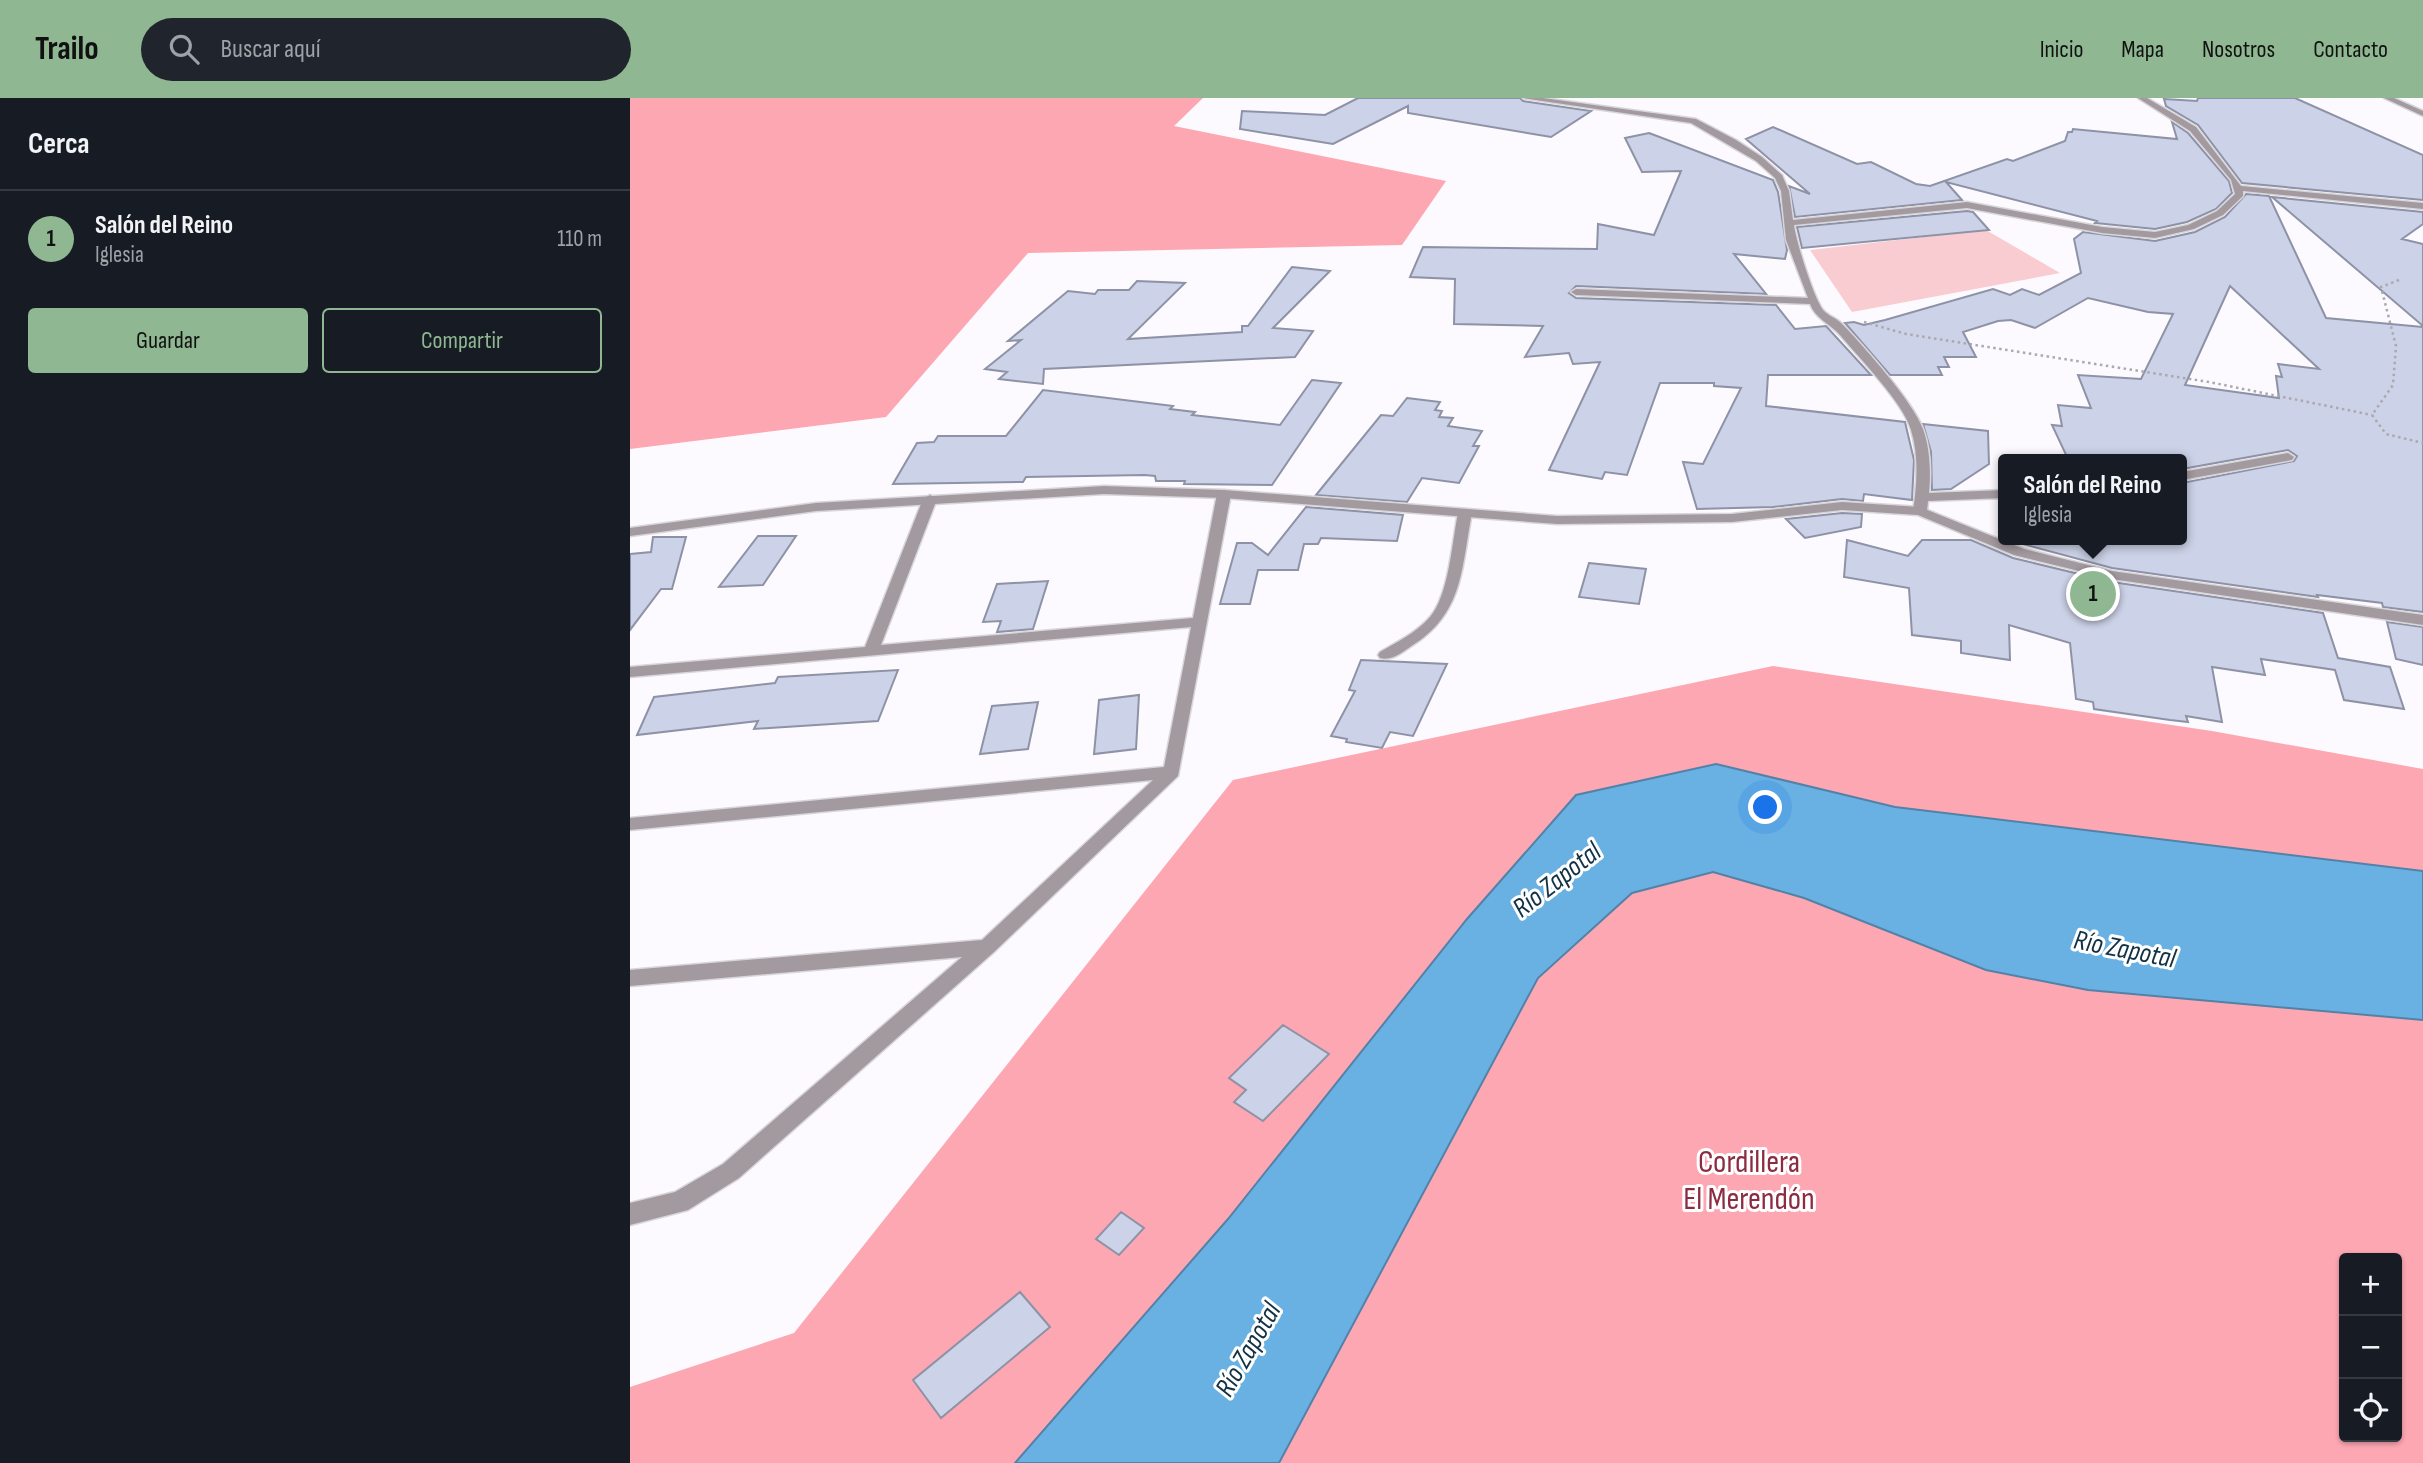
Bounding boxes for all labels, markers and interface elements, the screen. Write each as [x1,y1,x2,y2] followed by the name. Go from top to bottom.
[141,18,631,81] search box
[35,29,99,69] text: Trailo
[165,30,203,68] icon: search
[221,34,321,65] text: Buscar aquí
[2040,35,2083,64] text: Inicio
[2121,35,2164,64] text: Mapa
[2202,35,2275,64] text: Nosotros
[2313,35,2388,64] text: Contacto
[28,126,90,162] text: Cerca
[95,210,233,241] text: Salón del Reino
[46,225,56,253] text: 1
[557,225,602,253] text: 110 m
[95,241,144,269] text: Iglesia
[28,308,308,373] button: Guardar
[322,308,602,373] button: Compartir
[1998,454,2187,545] popup
[2023,470,2162,501] text: Salón del Reino
[2023,501,2072,529] text: Iglesia
[2070,568,2116,620] pin: 1
[1748,790,1782,824] your location
[1506,835,1608,925] water label: Río Zapotal
[2071,923,2179,976] water label: Río Zapotal
[1683,1143,1815,1219] park label: Cordillera El Merendón
[2339,1253,2402,1442] map controls
[2339,1253,2402,1316] button: +
[1208,1296,1289,1403] water label: Río Zapotal
[2339,1316,2402,1379] button: −
[2339,1379,2402,1442] button: locate

